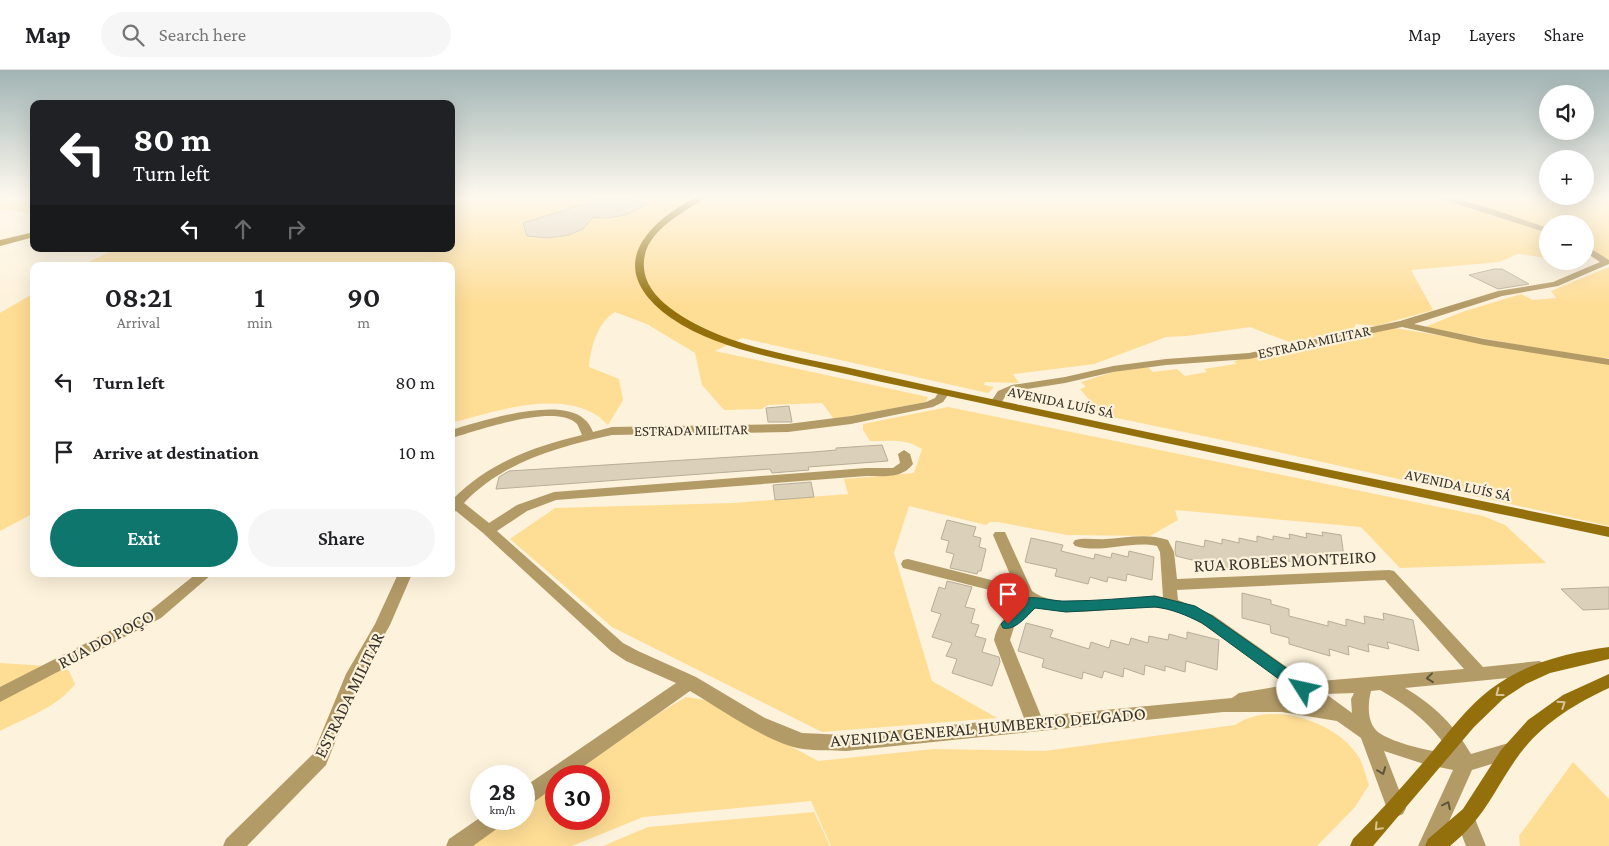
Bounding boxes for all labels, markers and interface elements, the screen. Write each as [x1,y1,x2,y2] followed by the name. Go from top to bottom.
[101,12,451,57] search box
[25,21,71,48] text: Map
[119,21,147,49] icon: search
[159,24,246,45] text: Search here
[1408,25,1441,45] text: Map
[1469,25,1516,45] text: Layers
[1544,25,1584,45] text: Share
[1539,85,1594,270] map controls
[1539,85,1594,140] button: sound
[50,120,115,185] icon: left
[133,120,211,159] text: 80 m
[1539,150,1594,205] button: +
[133,161,210,186] text: Turn left
[176,215,204,243] icon: left
[229,215,257,243] icon: ahead
[282,215,310,243] icon: right
[1539,215,1594,270] button: −
[104,280,173,313] text: 08:21
[254,280,265,313] text: 1
[347,280,381,313] text: 90
[117,314,160,331] text: Arrival
[247,314,273,331] text: min
[357,314,370,331] text: m
[1256,322,1372,362] street label: ESTRADA MILITAR
[50,368,78,396] icon: left
[93,372,165,393] text: Turn left
[395,372,435,393] text: 80 m
[1007,383,1116,421] street label: AVENIDA LUÍS SÁ
[634,421,749,439] street label: ESTRADA MILITAR
[50,438,78,466] icon: arrive
[93,442,259,463] text: Arrive at destination
[399,442,435,463] text: 10 m
[1404,466,1513,504] street label: AVENIDA LUÍS SÁ
[50,509,238,567] button: Exit
[248,509,435,567] button: Share
[1193,546,1377,576] street label: RUA ROBLES MONTEIRO
[987,573,1029,624] pin
[994,580,1022,608] icon: arrive
[55,605,157,673] street label: RUA DO POÇO
[310,628,389,761] street label: ESTRADA MILITAR
[1276,662,1328,714] position arrow
[1425,672,1433,683] one-way arrow
[1495,687,1505,696] one-way arrow
[1556,701,1566,710] one-way arrow
[829,703,1147,751] street label: AVENIDA GENERAL HUMBERTO DELGADO
[545,765,610,830] speed limit sign: 30
[1376,767,1386,775] one-way arrow
[489,778,516,805] text: 28
[1441,801,1452,810] one-way arrow
[490,803,515,817] text: km/h
[1375,822,1384,831] one-way arrow

